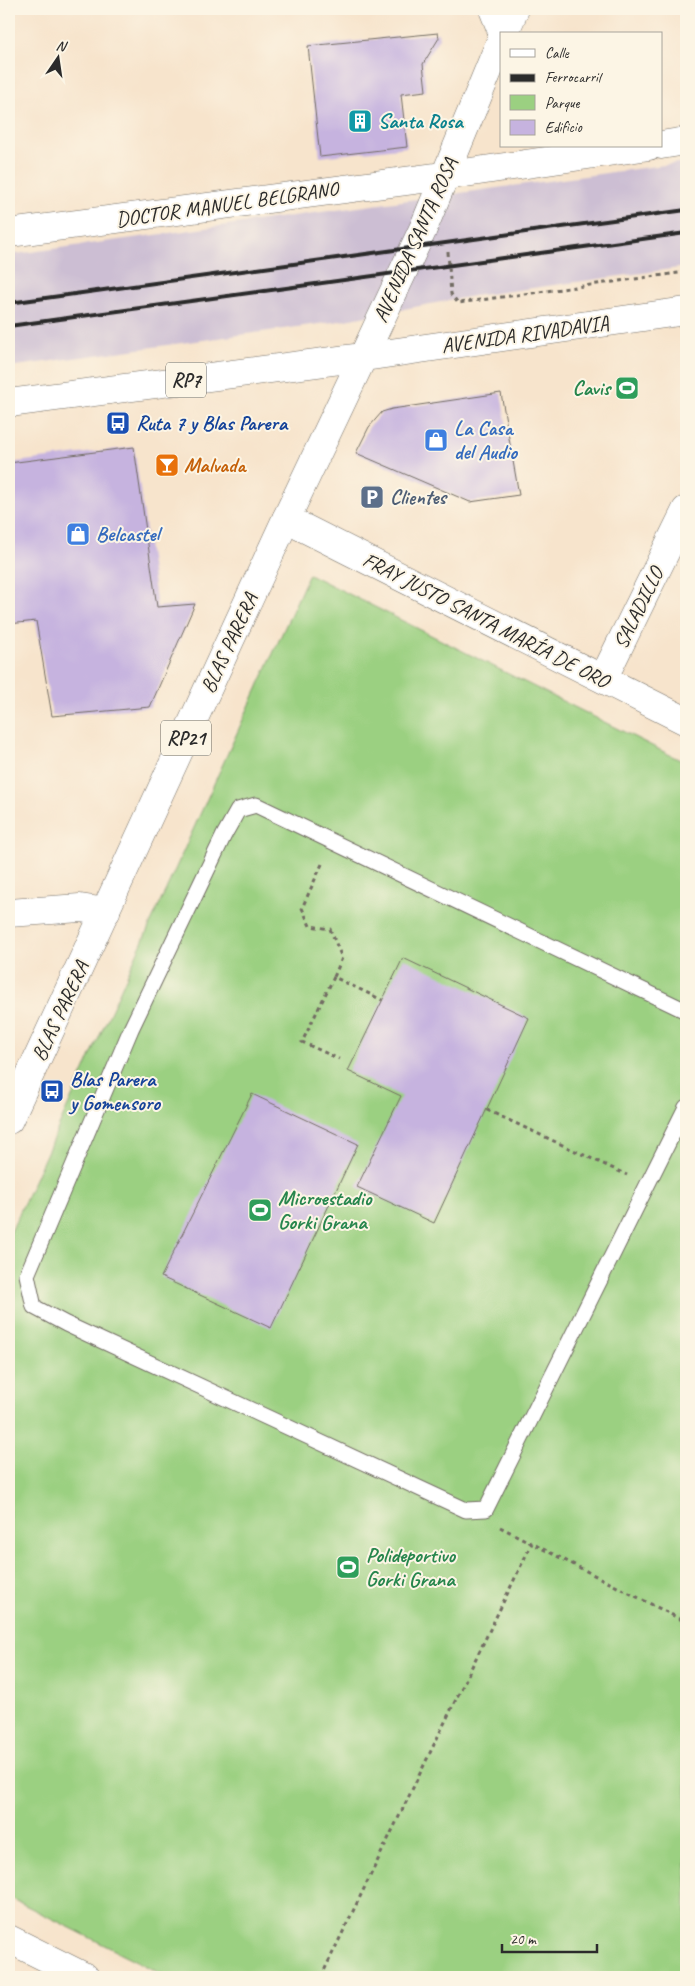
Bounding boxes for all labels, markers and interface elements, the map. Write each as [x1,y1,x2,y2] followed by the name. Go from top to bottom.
[32,32,82,82] north arrow
[500,32,662,148] legend
[55,37,69,56] text: N
[545,44,570,63] text: Calle
[545,68,603,87] text: Ferrocarril
[545,94,581,113] text: Parque
[347,108,373,134] building icon: Santa Rosa
[378,108,464,134] place label: Santa Rosa
[545,118,583,137] text: Edificio
[367,153,463,326] street label: AVENIDA SANTA ROSA
[114,175,342,232] street label: DOCTOR MANUEL BELGRANO
[440,309,611,359] street label: AVENIDA RIVADAVIA
[166,362,206,398] road number: RP7
[573,375,613,401] place label: Cavis
[614,375,640,401] sports icon: Cavis
[105,410,131,436] bus stop icon: Ruta 7 y Blas Parera
[136,410,289,436] place label: Ruta 7 y Blas Parera
[454,415,518,465] place label: La Casa del Audio
[423,427,449,453] shop icon: La Casa del Audio
[154,452,180,478] bar icon: Malvada
[184,452,247,478] place label: Malvada
[359,484,385,510] parking icon: Clientes
[390,484,449,510] place label: Clientes
[65,521,91,547] shop icon: Belcastel
[96,521,163,547] place label: Belcastel
[358,546,616,695] street label: FRAY JUSTO SANTA MARÍA DE ORO
[607,561,670,653] street label: SALADILLO
[195,588,264,697] street label: BLAS PARERA
[161,720,211,756] road number: RP21
[26,956,95,1065] street label: BLAS PARERA
[68,1066,161,1116] place label: Blas Parera y Gomensoro
[39,1078,65,1104] bus stop icon: Blas Parera y Gomensoro
[278,1185,373,1235] place label: Microestadio Gorki Grana
[247,1197,273,1223] sports icon: Microestadio Gorki Grana
[366,1542,456,1592] place label: Polideportivo Gorki Grana
[335,1554,361,1580] sports icon: Polideportivo Gorki Grana
[502,1921,598,1953] scale bar
[510,1930,537,1949] text: 20 m

